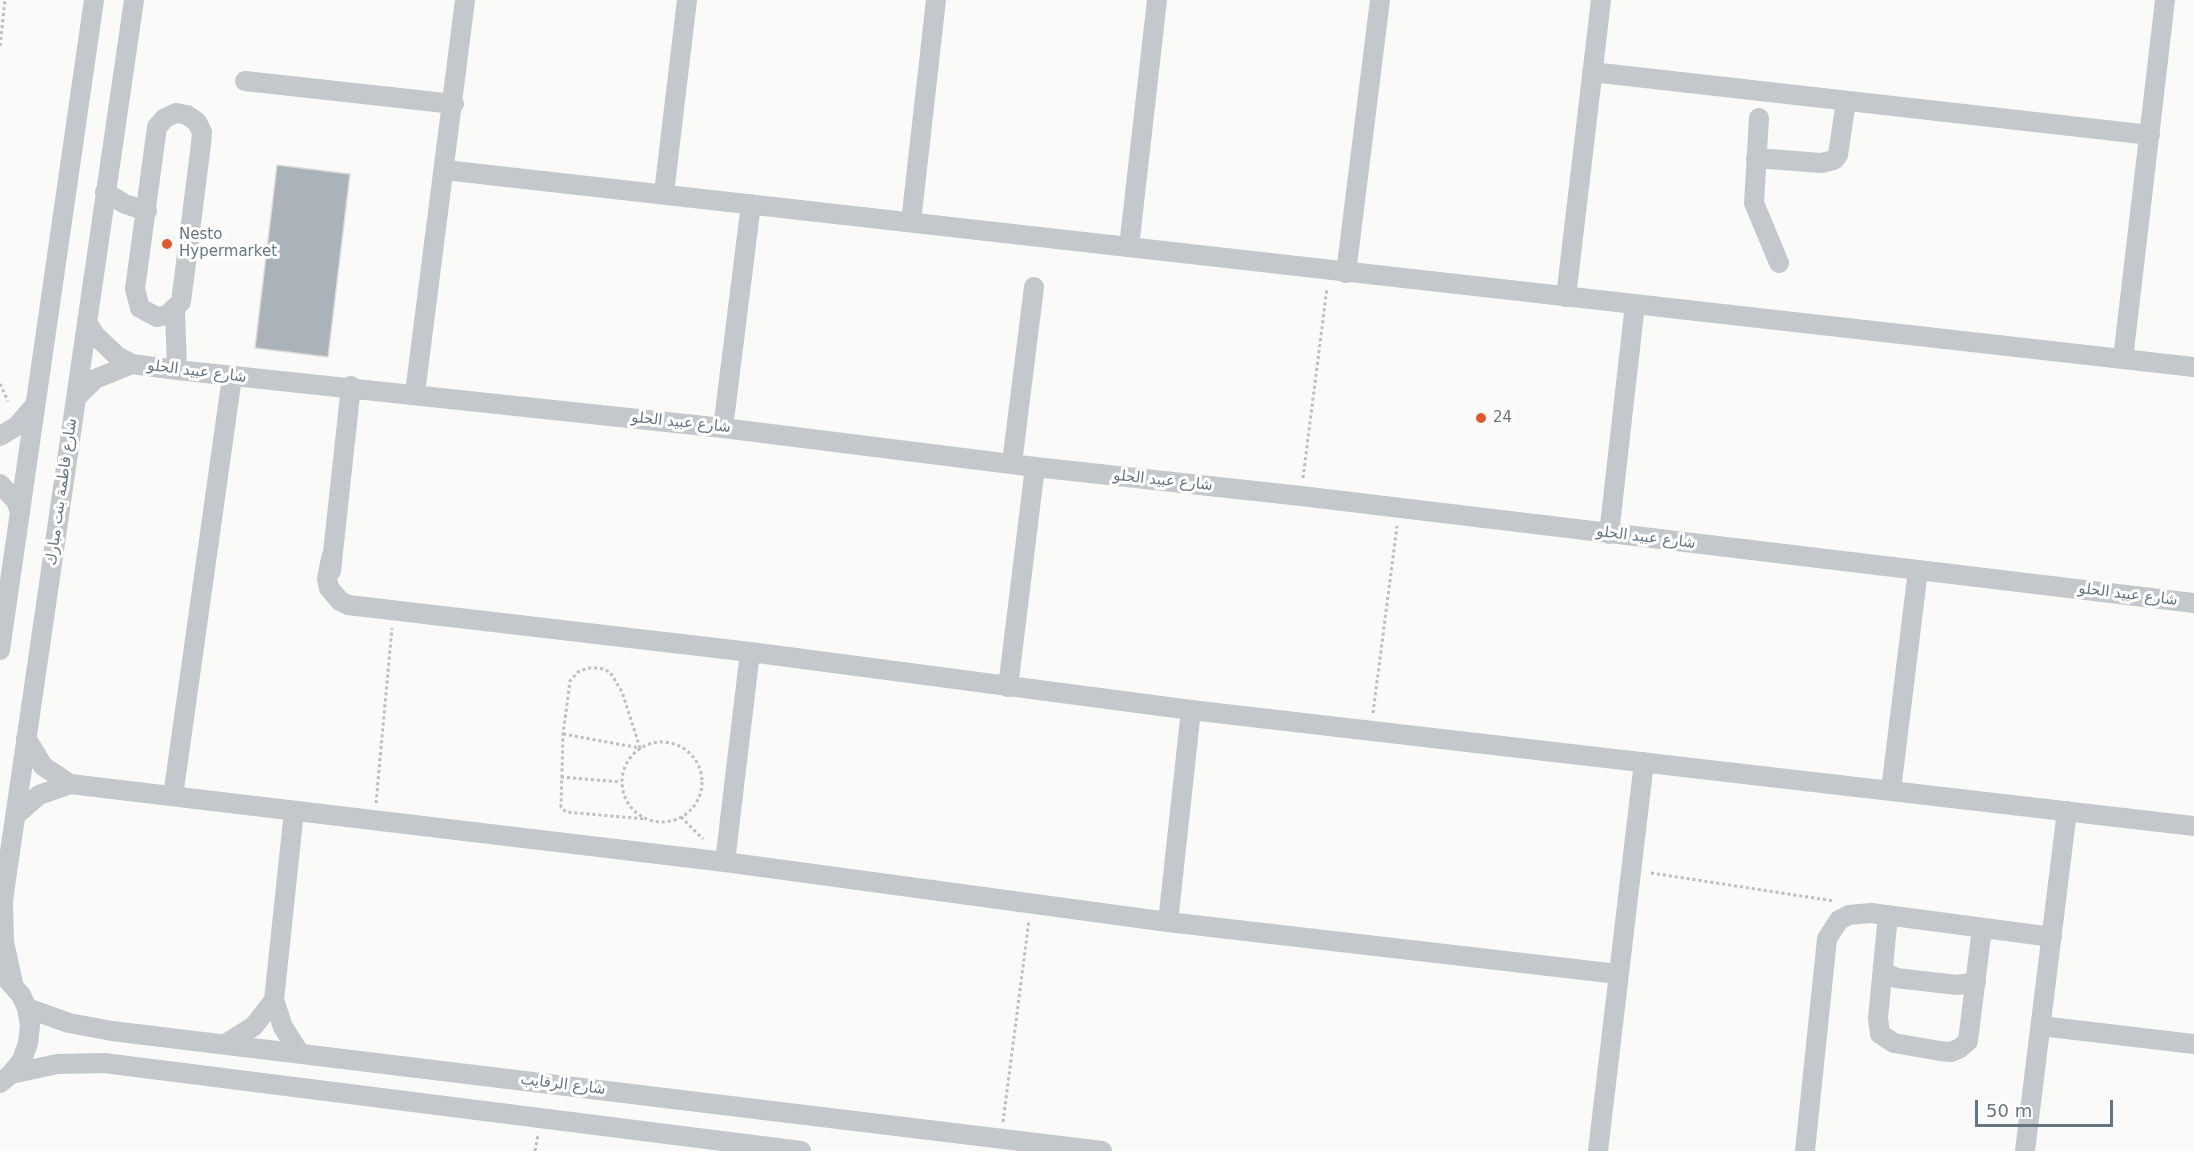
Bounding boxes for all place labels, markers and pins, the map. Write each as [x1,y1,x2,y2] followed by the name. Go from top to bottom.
[179,226,277,261] place label: Nesto Hypermarket
[160,237,174,251] marker: Nesto Hypermarket
[1493,409,1512,427] place label: 24
[1474,411,1488,425] marker: 24

